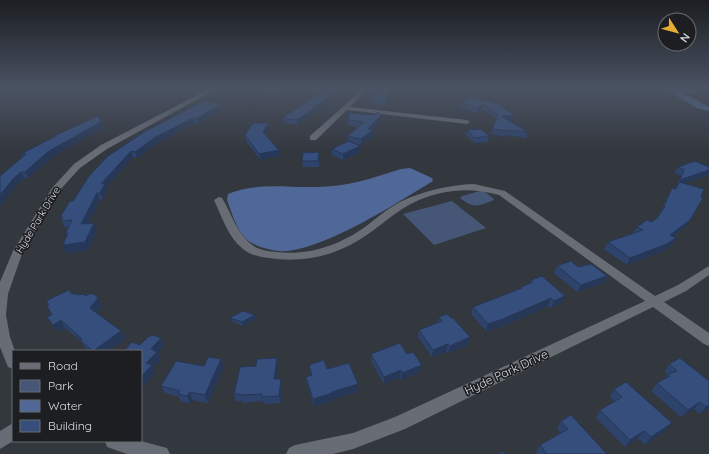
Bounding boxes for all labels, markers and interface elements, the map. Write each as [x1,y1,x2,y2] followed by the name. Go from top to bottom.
[657,12,697,52] north arrow
[677,30,693,45] text: N
[13,184,63,256] street label: Hyde Park Drive
[462,346,550,398] street label: Hyde Park Drive
[12,350,142,442] legend
[48,358,78,373] text: Road
[48,378,73,393] text: Park
[48,398,83,413] text: Water
[48,418,92,433] text: Building

